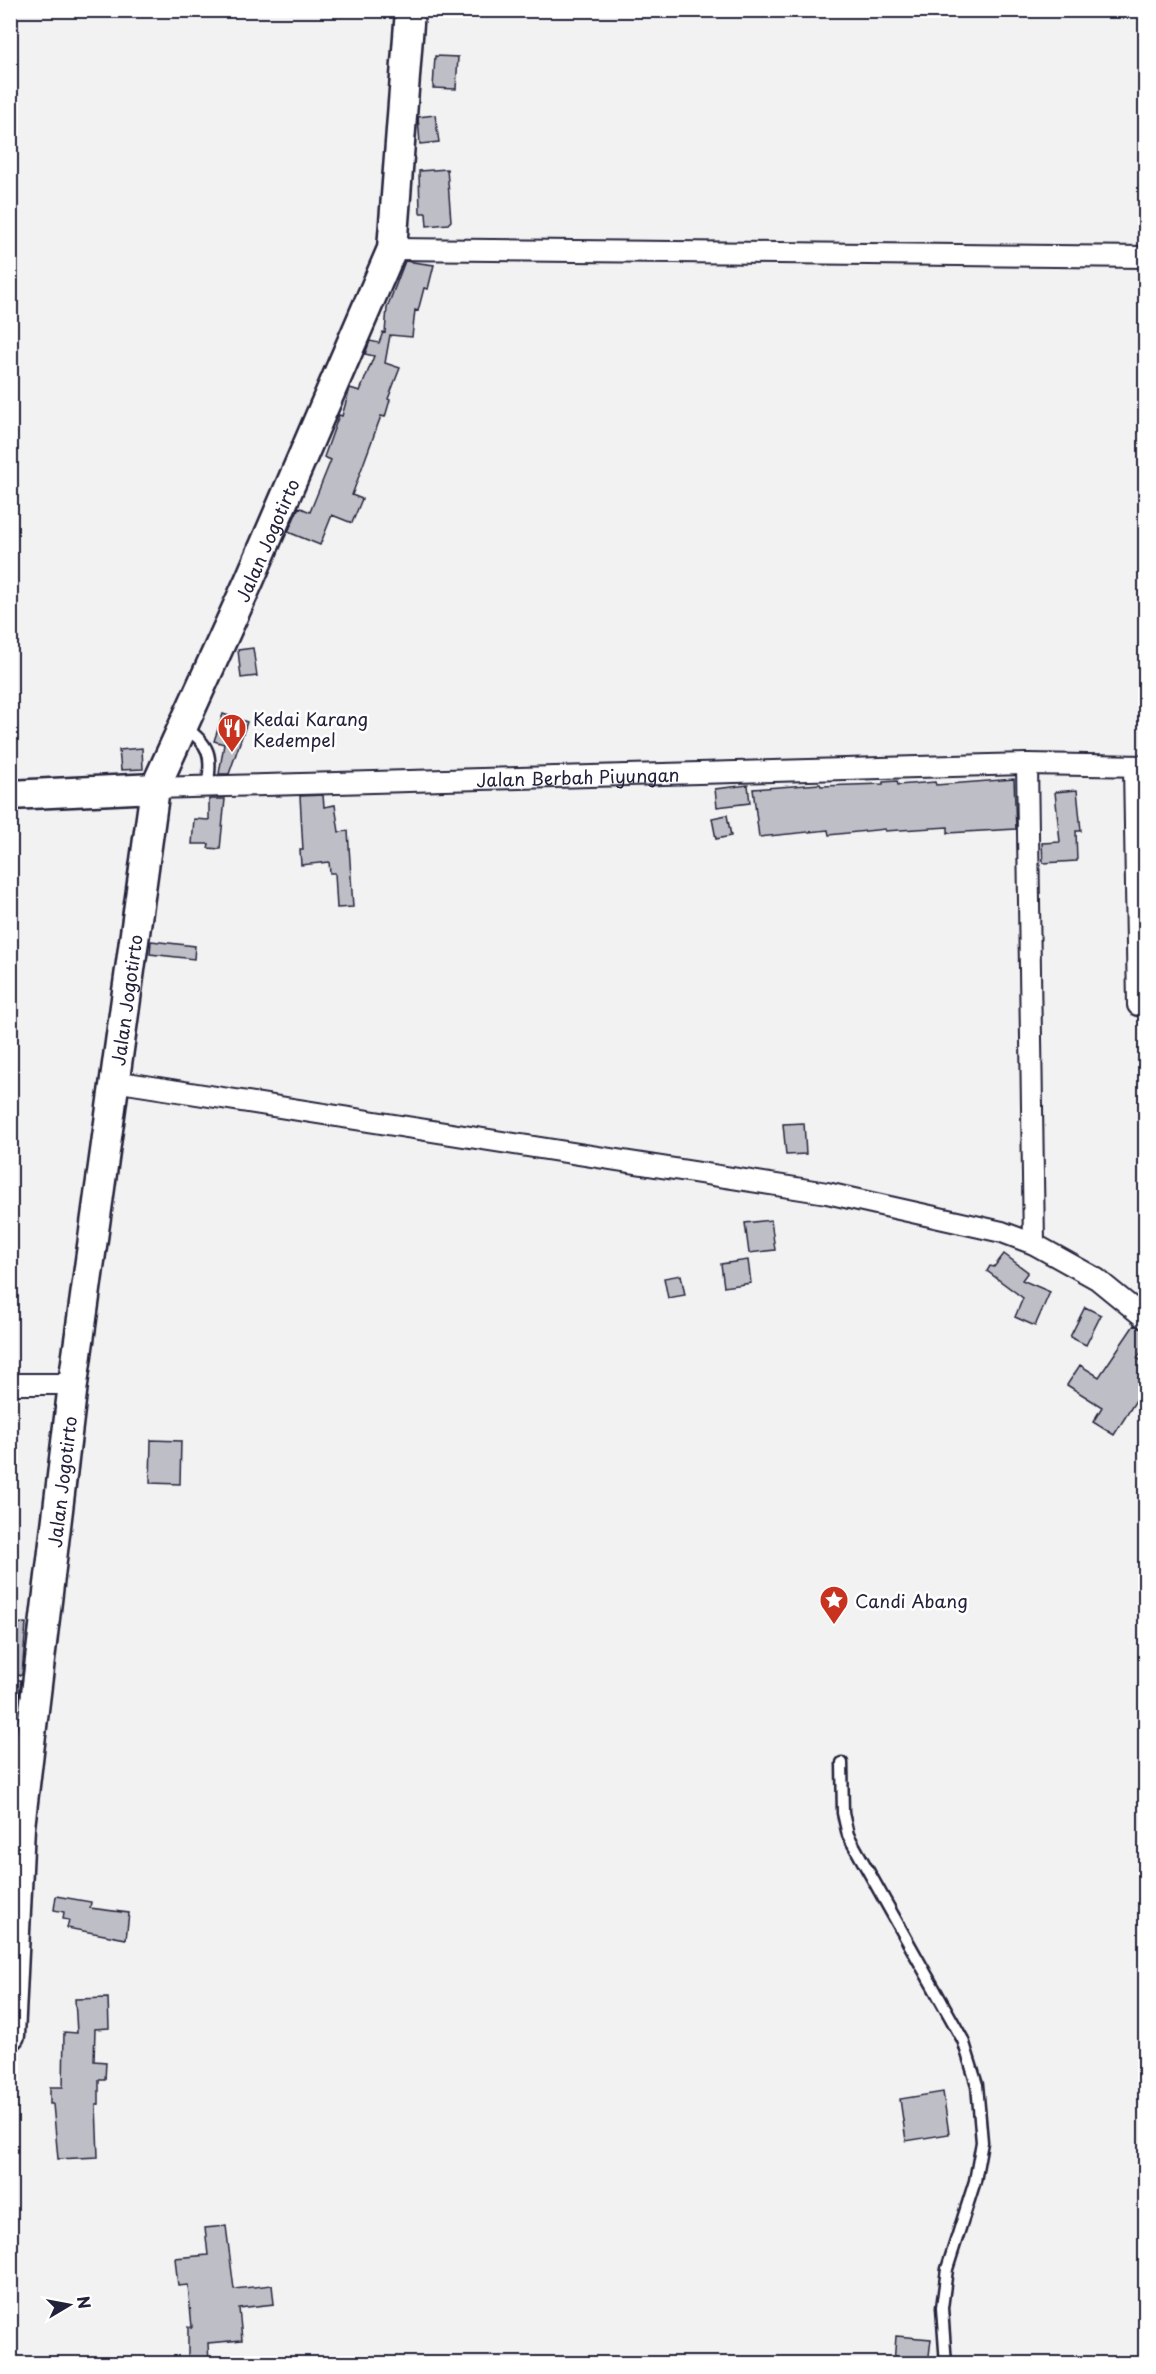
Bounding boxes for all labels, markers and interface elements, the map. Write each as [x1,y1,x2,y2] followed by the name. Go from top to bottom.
[228,474,305,606] street label: Jalan Jogotirto
[253,705,368,753] place label: Kedai Karang Kedempel
[216,712,248,754] restaurant icon: Kedai Karang Kedempel
[476,760,680,793] street label: Jalan Berbah Piyungan
[103,933,148,1067] street label: Jalan Jogotirto
[40,1415,83,1549] street label: Jalan Jogotirto
[818,1584,850,1626] place icon: Candi Abang
[855,1587,968,1614] place label: Candi Abang
[39,2275,99,2335] north arrow
[72,2294,98,2311] text: N

